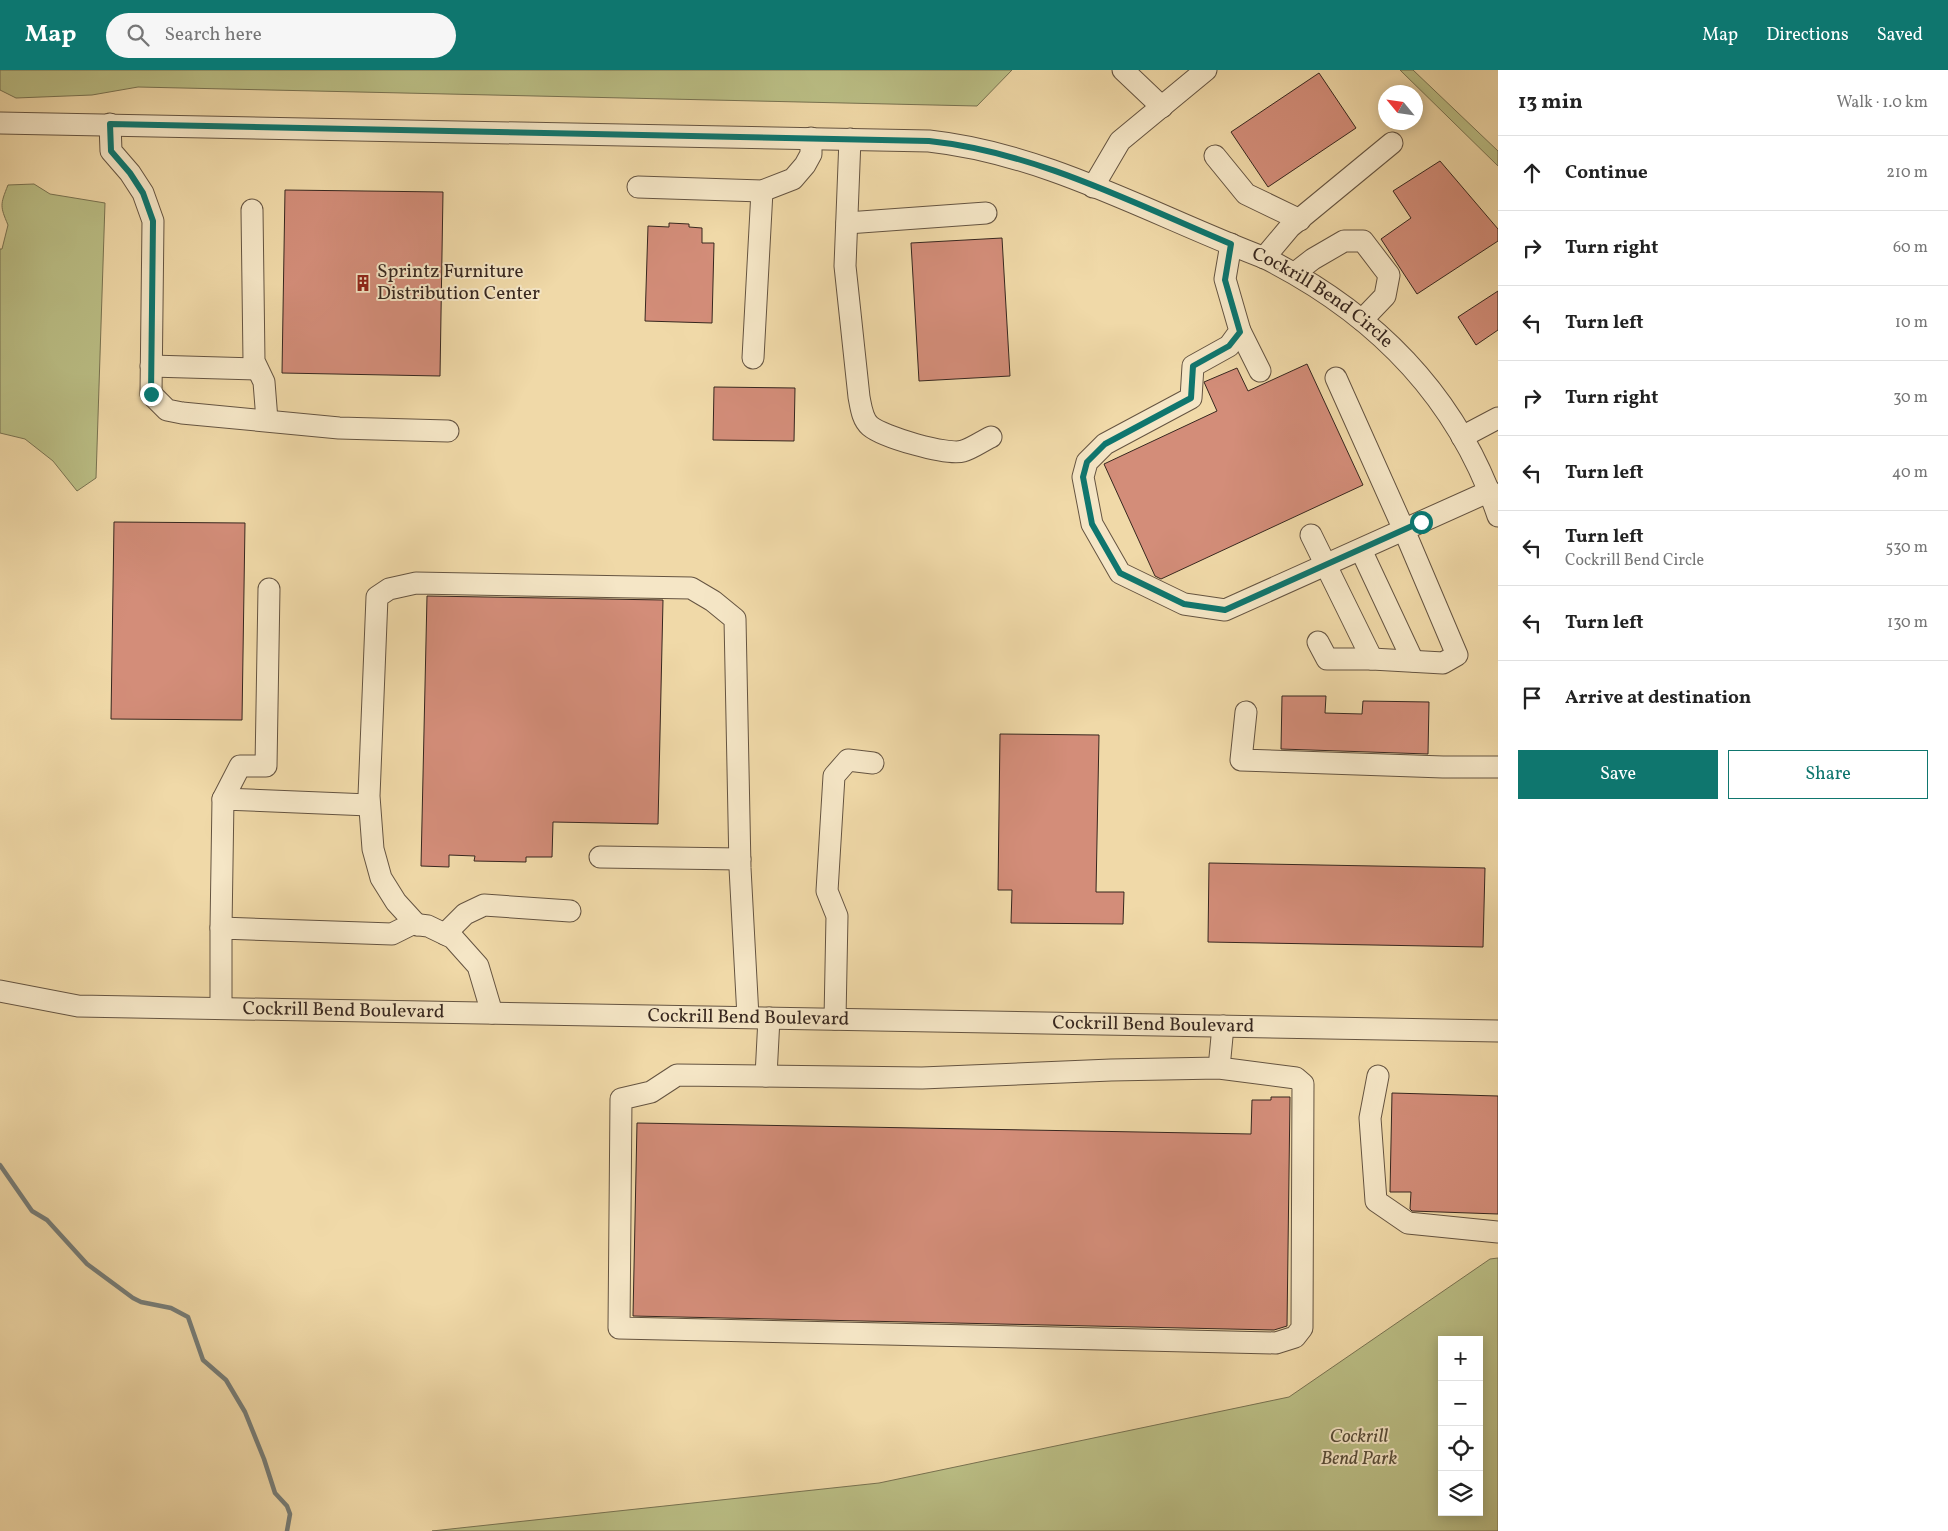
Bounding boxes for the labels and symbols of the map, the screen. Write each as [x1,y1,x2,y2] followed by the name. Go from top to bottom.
[1378,85,1423,130] north arrow
[1248,241,1399,354] street label: Cockrill Bend Circle
[377,259,540,307] place label: Sprintz Furniture Distribution Center
[353,273,373,293] building icon: Sprintz Furniture Distribution Center
[140,383,163,406] route end
[1410,511,1433,534] route start
[242,996,445,1025] street label: Cockrill Bend Boulevard
[647,1003,850,1033] street label: Cockrill Bend Boulevard
[1052,1010,1255,1040] street label: Cockrill Bend Boulevard
[1321,1424,1397,1472] park label: Cockrill Bend Park

